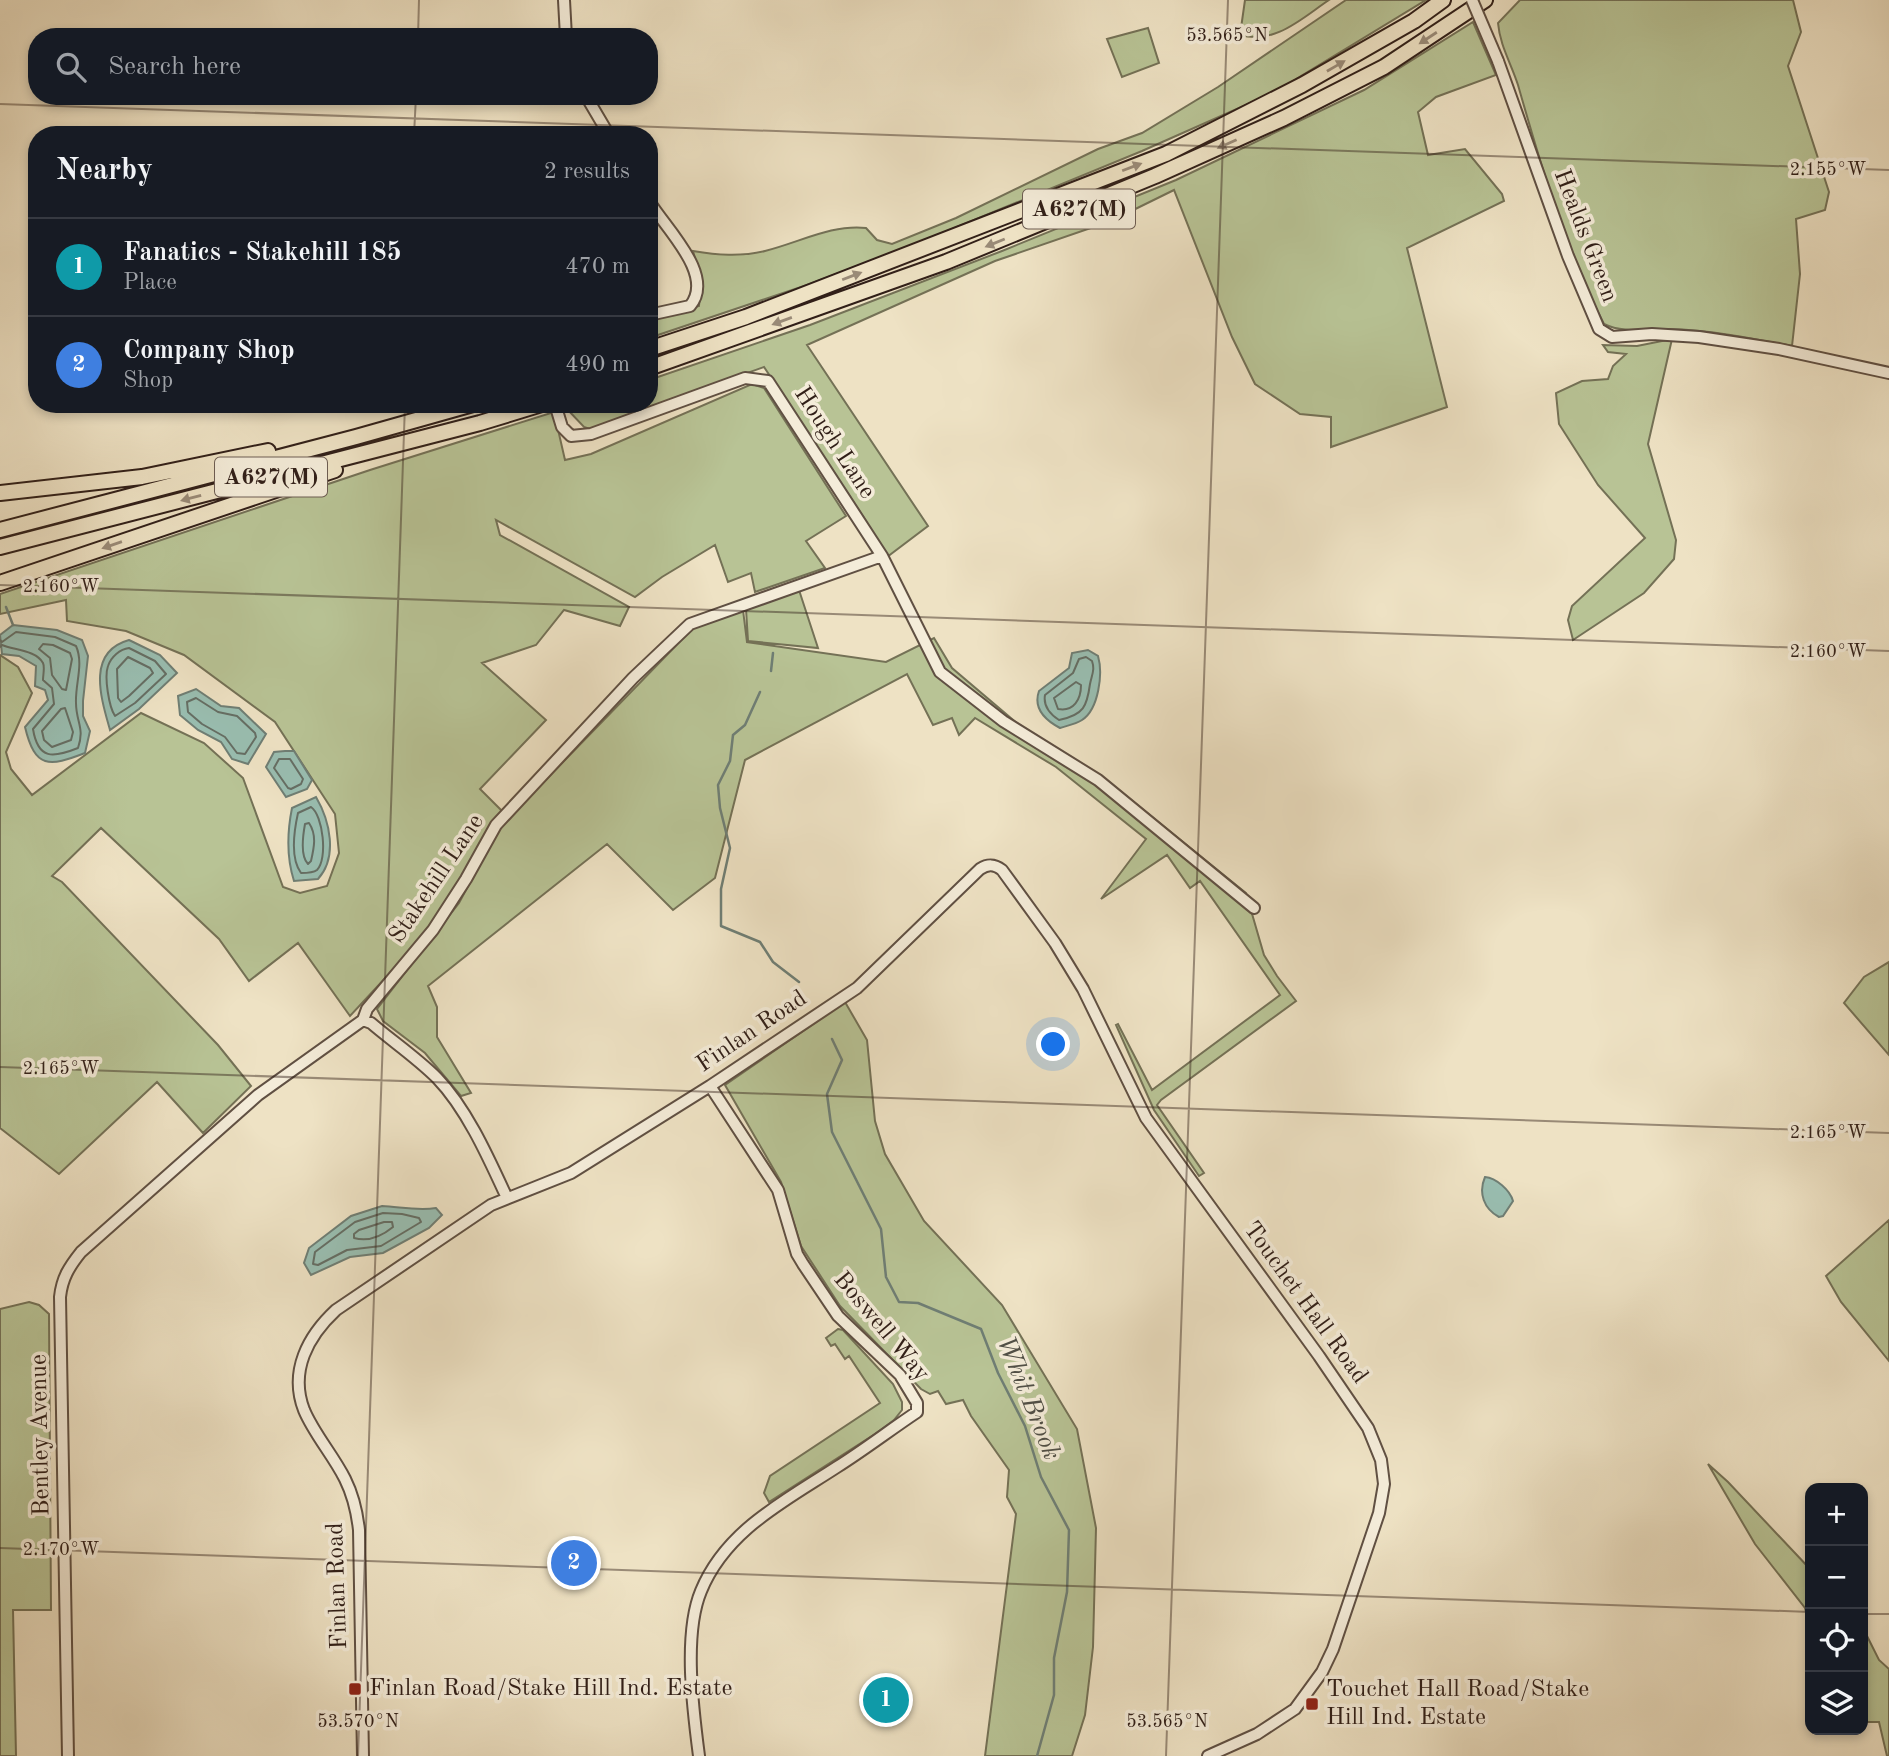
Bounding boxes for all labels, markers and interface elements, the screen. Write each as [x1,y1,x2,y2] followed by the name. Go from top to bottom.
[1186,27,1268,45] text: 53.565°N
[28,28,658,105] search box
[1418,32,1438,45] one-way arrow
[52,48,90,86] icon: search
[108,54,241,80] text: Search here
[1326,60,1345,72] one-way arrow
[1217,138,1237,150] one-way arrow
[56,156,153,186] text: Nearby
[544,160,630,183] text: 2 results
[1790,161,1866,179] text: 2.155°W
[1122,162,1143,173] one-way arrow
[1549,166,1621,306] street label: Healds Green
[1023,190,1135,229] road number: A627(M)
[985,237,1006,248] one-way arrow
[123,240,402,266] text: Fanatics - Stakehill 185
[72,255,86,278] text: 1
[565,255,630,278] text: 470 m
[123,271,177,294] text: Place
[841,271,862,282] one-way arrow
[771,316,792,327] one-way arrow
[123,338,295,364] text: Company Shop
[72,353,86,376] text: 2
[565,353,630,376] text: 490 m
[123,369,173,392] text: Shop
[789,383,879,503] street label: Hough Lane
[215,457,327,496] road number: A627(M)
[180,493,202,504] one-way arrow
[102,540,123,551] one-way arrow
[23,578,99,596] text: 2.160°W
[1790,643,1866,661] text: 2.160°W
[385,810,489,948] street label: Stakehill Lane
[693,986,811,1078] street label: Finlan Road
[1036,1027,1070,1061] your location
[23,1060,99,1078] text: 2.165°W
[1790,1124,1866,1142] text: 2.165°W
[1238,1218,1372,1388] street label: Touchet Hall Road
[828,1268,934,1387] street label: Boswell Way
[991,1332,1065,1464] water label: Whit Brook
[28,1354,54,1516] street label: Bentley Avenue
[1805,1483,1868,1735] map controls
[1805,1483,1868,1546] button: +
[324,1522,352,1650] street label: Finlan Road
[551,1537,597,1589] pin: 2
[23,1541,99,1559] text: 2.170°W
[1805,1546,1868,1609] button: −
[1805,1609,1868,1672] button: locate
[1805,1672,1868,1735] button: layers
[863,1674,909,1726] pin: 1
[369,1677,732,1701] place label: Finlan Road/Stake Hill Ind. Estate
[1326,1678,1589,1730] place label: Touchet Hall Road/Stake Hill Ind. Estate
[347,1681,363,1697] marker: Finlan Road/Stake Hill Ind. Estate
[1304,1696,1320,1712] marker: Touchet Hall Road/Stake Hill Ind. Estate
[317,1713,399,1731] text: 53.570°N
[1126,1713,1208,1731] text: 53.565°N

